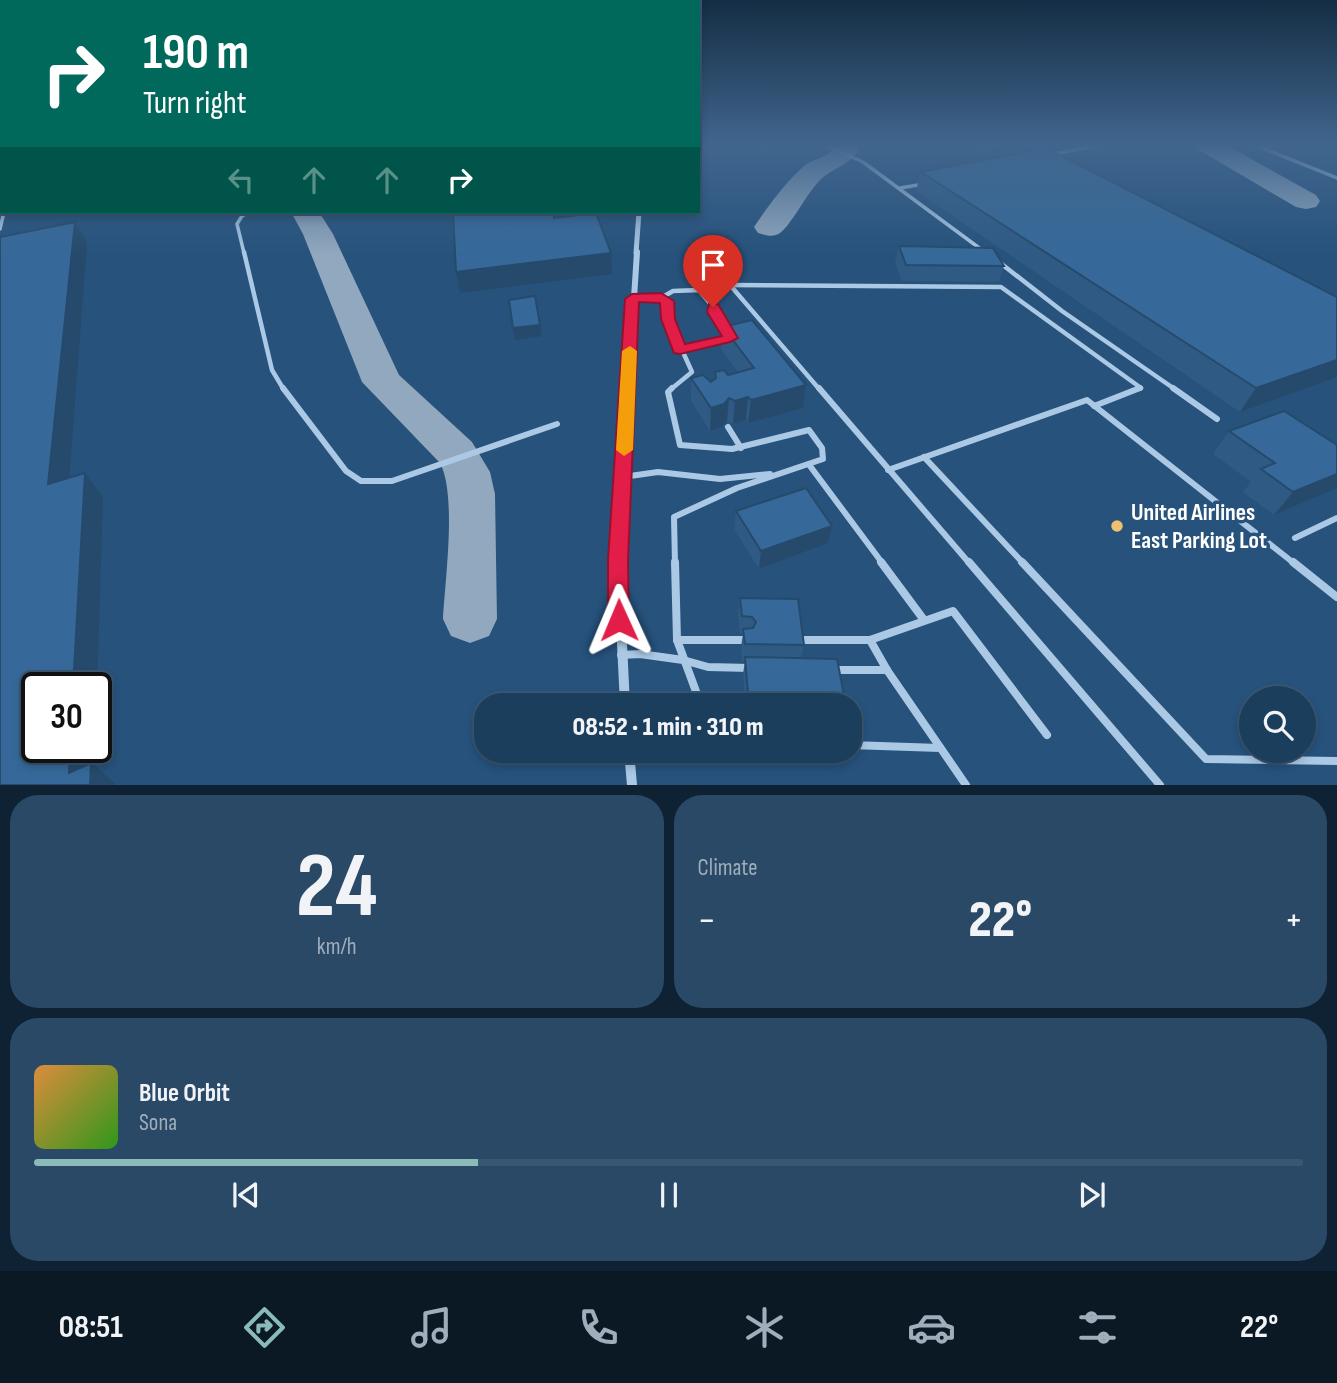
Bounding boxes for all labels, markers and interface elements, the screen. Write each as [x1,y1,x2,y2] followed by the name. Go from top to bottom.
[143,24,249,83] text: 190 m
[28,28,119,119] icon: right
[143,84,247,123] text: Turn right
[222,161,260,199] icon: left
[295,161,333,199] icon: ahead
[368,161,406,199] icon: ahead
[441,161,479,199] icon: right
[683,235,743,307] pin
[694,246,732,284] icon: arrive
[1131,498,1267,555] place label: United Airlines East Parking Lot
[1109,518,1125,534] marker: United Airlines East Parking Lot
[582,583,656,657] position arrow
[21,672,112,763] speed limit sign: 30
[1239,686,1316,763] map controls
[1239,686,1316,763] button: search
[573,712,763,743] text: 08:52 · 1 min · 310 m
[296,833,378,942] text: 24
[698,854,757,882] text: Climate
[968,889,1032,952] text: 22°
[698,898,716,943] text: −
[1284,898,1303,943] text: +
[317,933,357,961] text: km/h
[139,1078,230,1109] text: Blue Orbit
[139,1109,177,1137] text: Sona
[227,1176,265,1214] icon: previous
[650,1176,688,1214] icon: pause
[1073,1176,1111,1214] icon: next
[240,1303,289,1352] icon: directions
[407,1303,456,1352] icon: music
[574,1303,623,1352] icon: phone
[740,1303,789,1352] icon: climate
[907,1303,956,1352] icon: car
[1073,1303,1122,1352] icon: filters
[59,1308,123,1347] text: 08:51
[1240,1308,1278,1347] text: 22°

